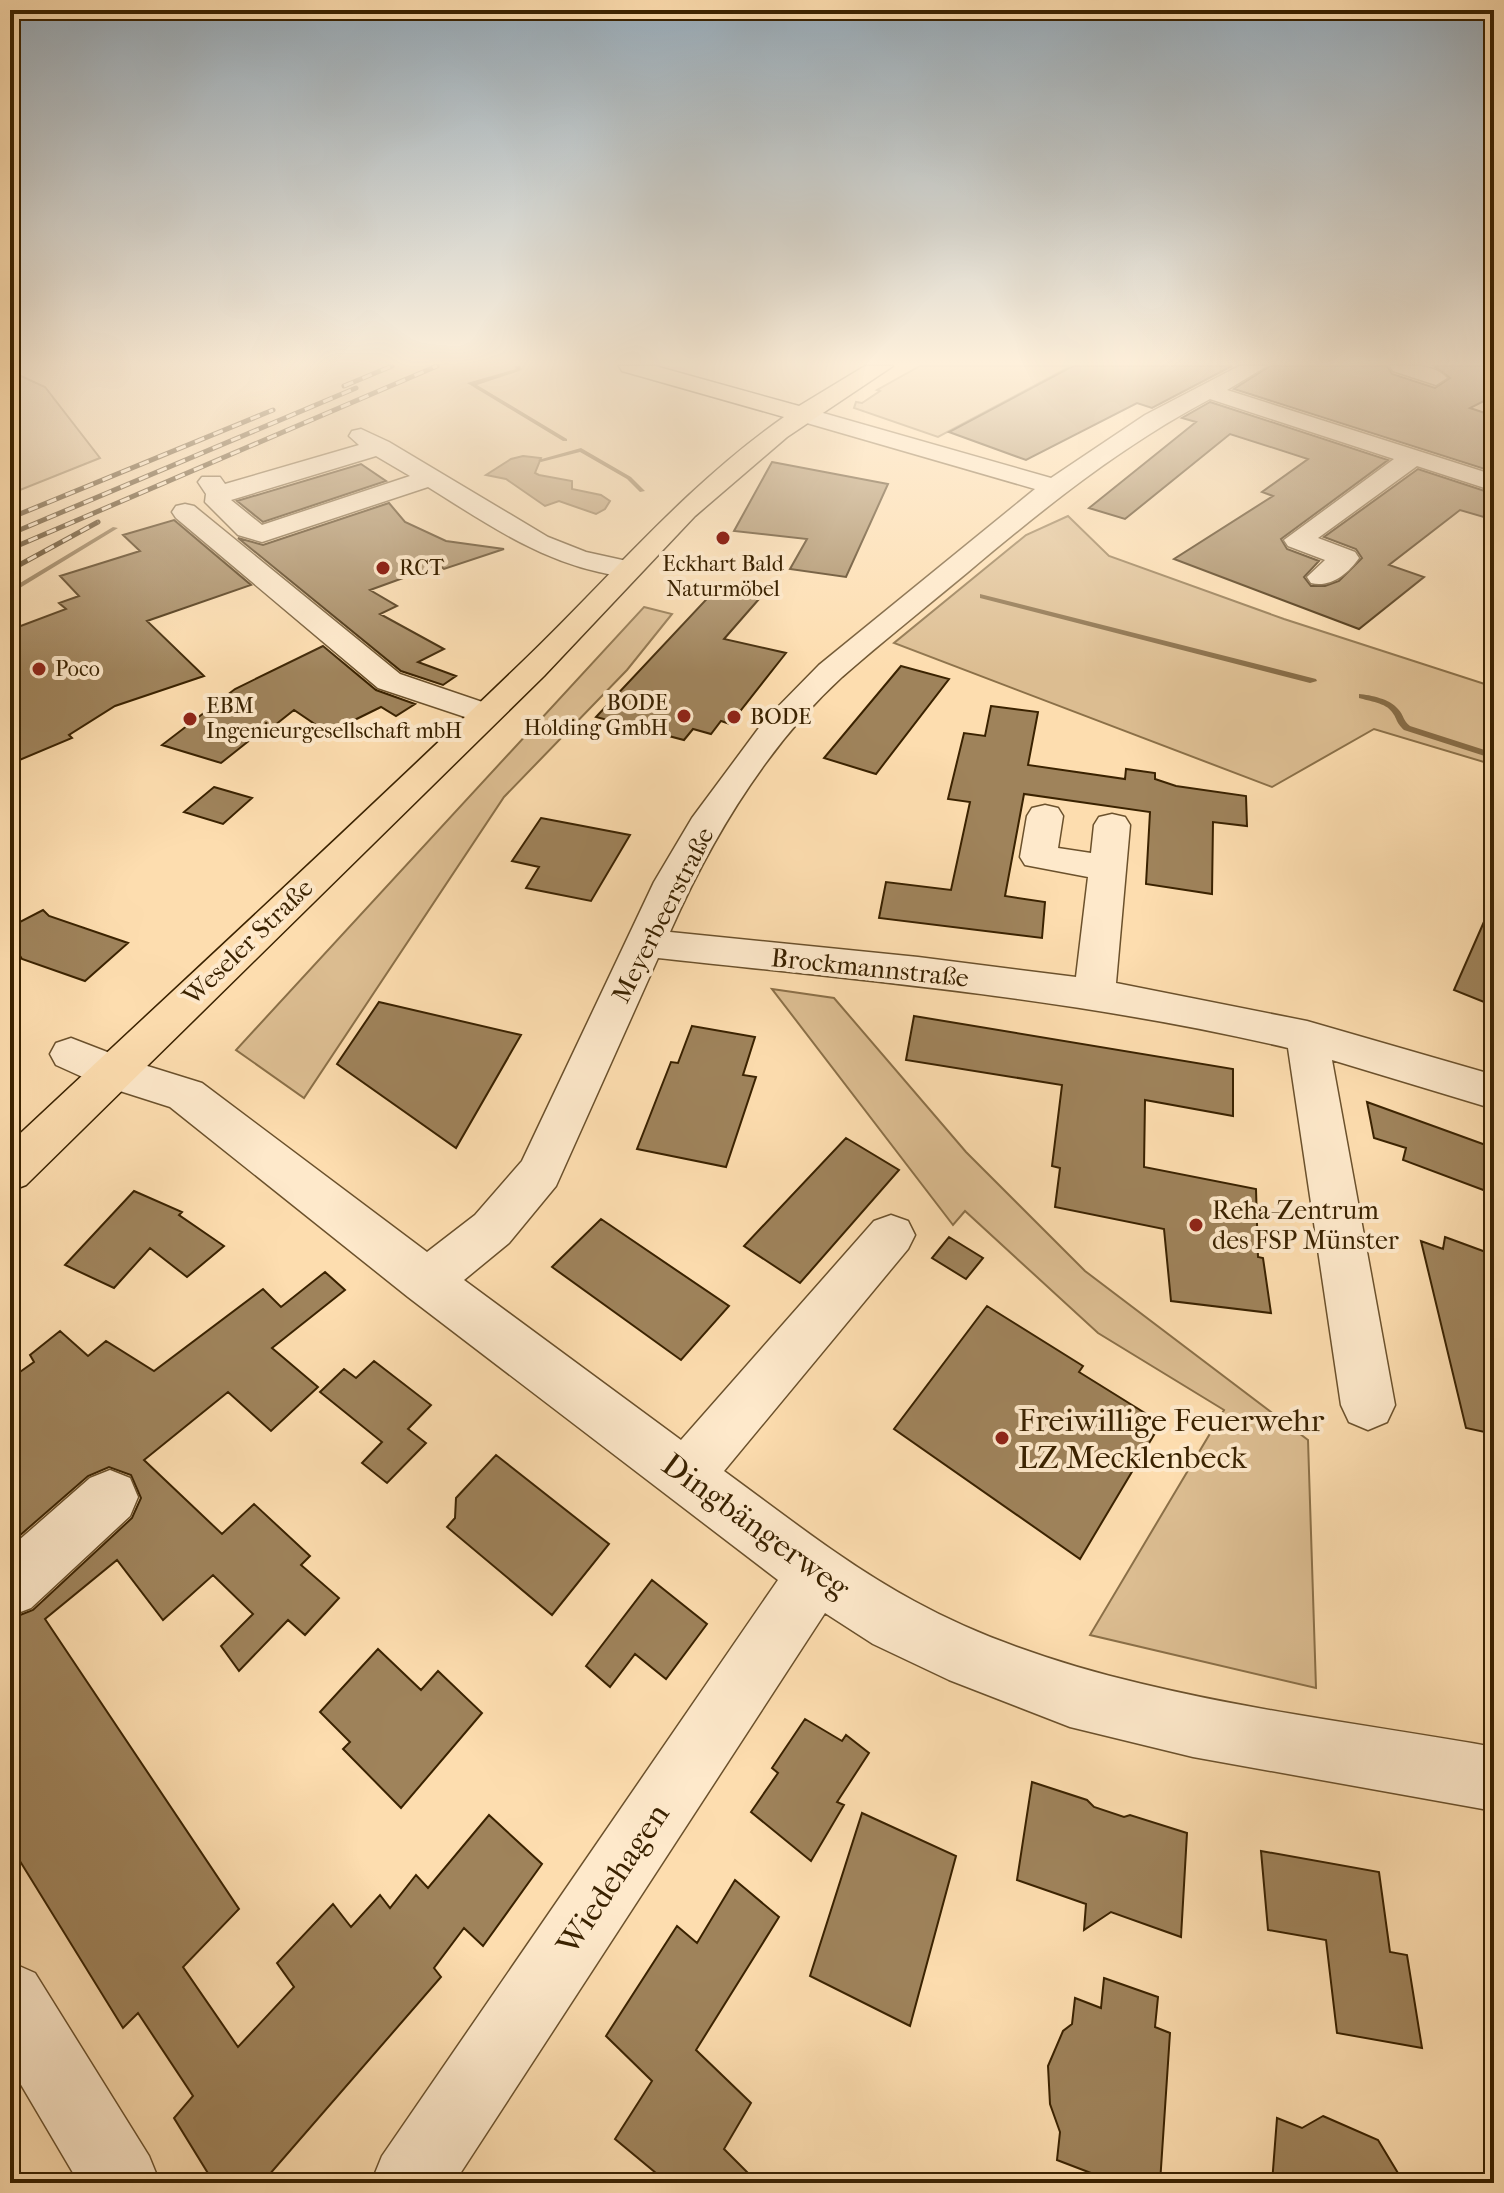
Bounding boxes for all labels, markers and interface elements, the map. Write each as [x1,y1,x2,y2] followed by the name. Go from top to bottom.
[714,529,732,547] marker: Eckhart Bald Naturmöbel
[662,551,785,602] place label: Eckhart Bald Naturmöbel
[399,555,445,581] place label: RCT
[374,559,392,577] marker: RCT
[55,656,100,682] place label: Poco
[30,660,48,678] marker: Poco
[524,690,668,741] place label: BODE Holding GmbH
[206,693,462,744] place label: EBM Ingenieurgesellschaft mbH
[750,704,811,730] place label: BODE
[675,707,693,725] marker: BODE Holding GmbH
[725,708,743,726] marker: BODE
[181,710,199,728] marker: EBM Ingenieurgesellschaft mbH
[605,822,721,1008] street label: Meyerbeerstraße
[176,872,319,1012] street label: Weseler Straße
[770,942,971,994] street label: Brockmannstraße
[1212,1195,1399,1256] place label: Reha-Zentrum des FSP Münster
[1187,1216,1205,1234] marker: Reha-Zentrum des FSP Münster
[1018,1402,1325,1476] place label: Freiwillige Feuerwehr LZ Mecklenbeck
[993,1429,1011,1447] marker: Freiwillige Feuerwehr LZ Mecklenbeck
[655,1446,858,1607] street label: Dingbängerweg
[549,1796,677,1962] street label: Wiedehagen

